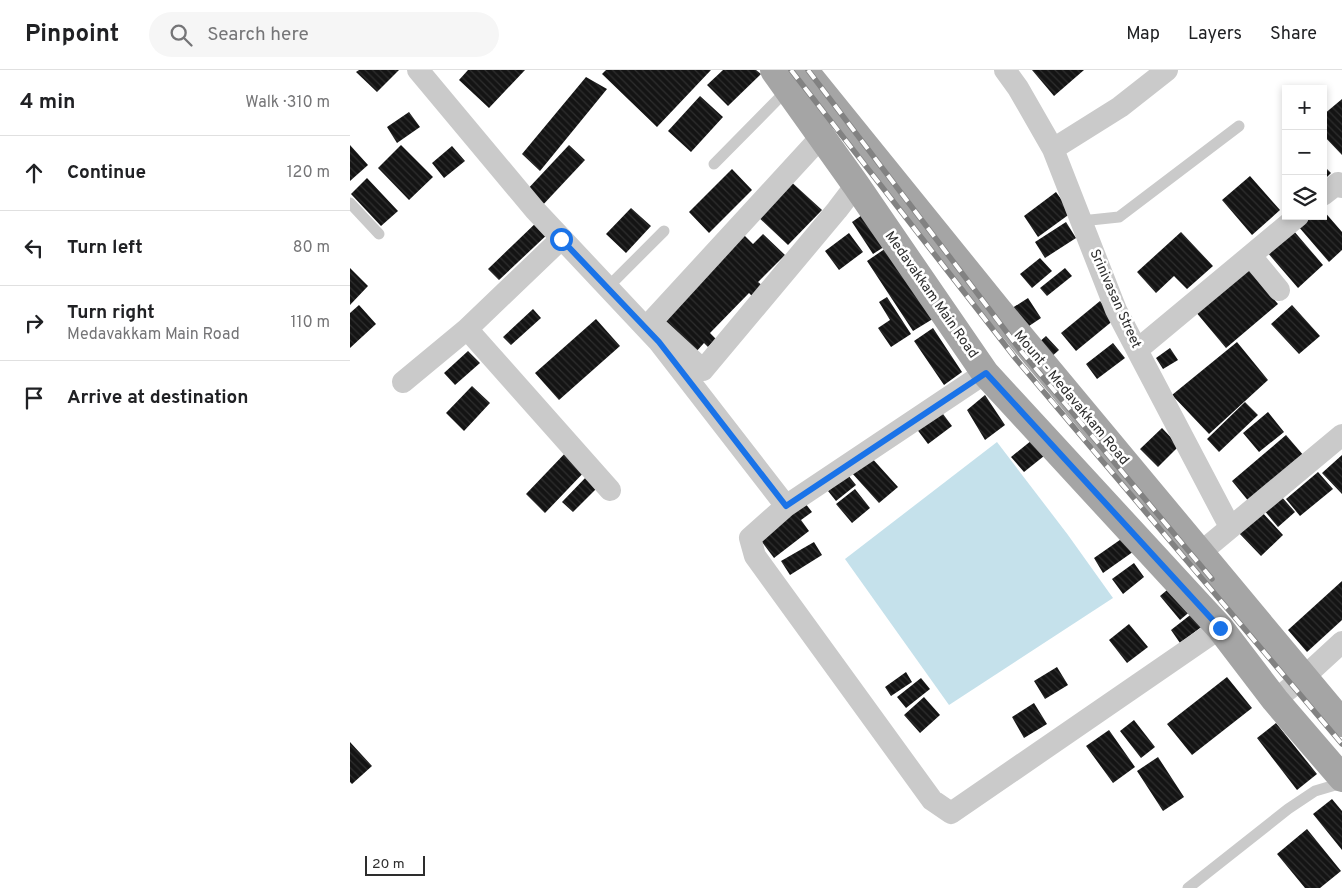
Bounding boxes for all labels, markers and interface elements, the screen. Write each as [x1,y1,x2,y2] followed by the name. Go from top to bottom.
[149,12,499,57] search box
[25,20,119,50] text: Pinpoint
[167,21,195,49] icon: search
[207,23,309,47] text: Search here
[1126,23,1160,46] text: Map
[1188,23,1242,46] text: Layers
[1270,23,1317,46] text: Share
[1282,85,1327,220] map controls
[1282,85,1327,130] button: +
[20,89,76,116] text: 4 min
[245,93,330,113] text: Walk · 310 m
[1282,130,1327,175] button: −
[20,159,48,187] icon: ahead
[67,161,146,185] text: Continue
[287,163,330,183] text: 120 m
[1282,175,1327,220] button: layers
[550,228,573,251] route start
[881,228,981,362] street label: Medavakkam Main Road
[20,234,48,262] icon: left
[67,236,143,260] text: Turn left
[293,238,330,258] text: 80 m
[1086,247,1144,351] street label: Srinivasan Street
[67,301,155,325] text: Turn right
[20,309,48,337] icon: right
[290,313,330,333] text: 110 m
[67,325,240,345] text: Medavakkam Main Road
[1010,327,1132,469] street label: Mount - Medavakkam Road
[20,384,48,412] icon: arrive
[67,386,248,410] text: Arrive at destination
[1209,617,1232,640] route end
[365,853,425,876] scale bar
[372,856,405,873] text: 20 m

